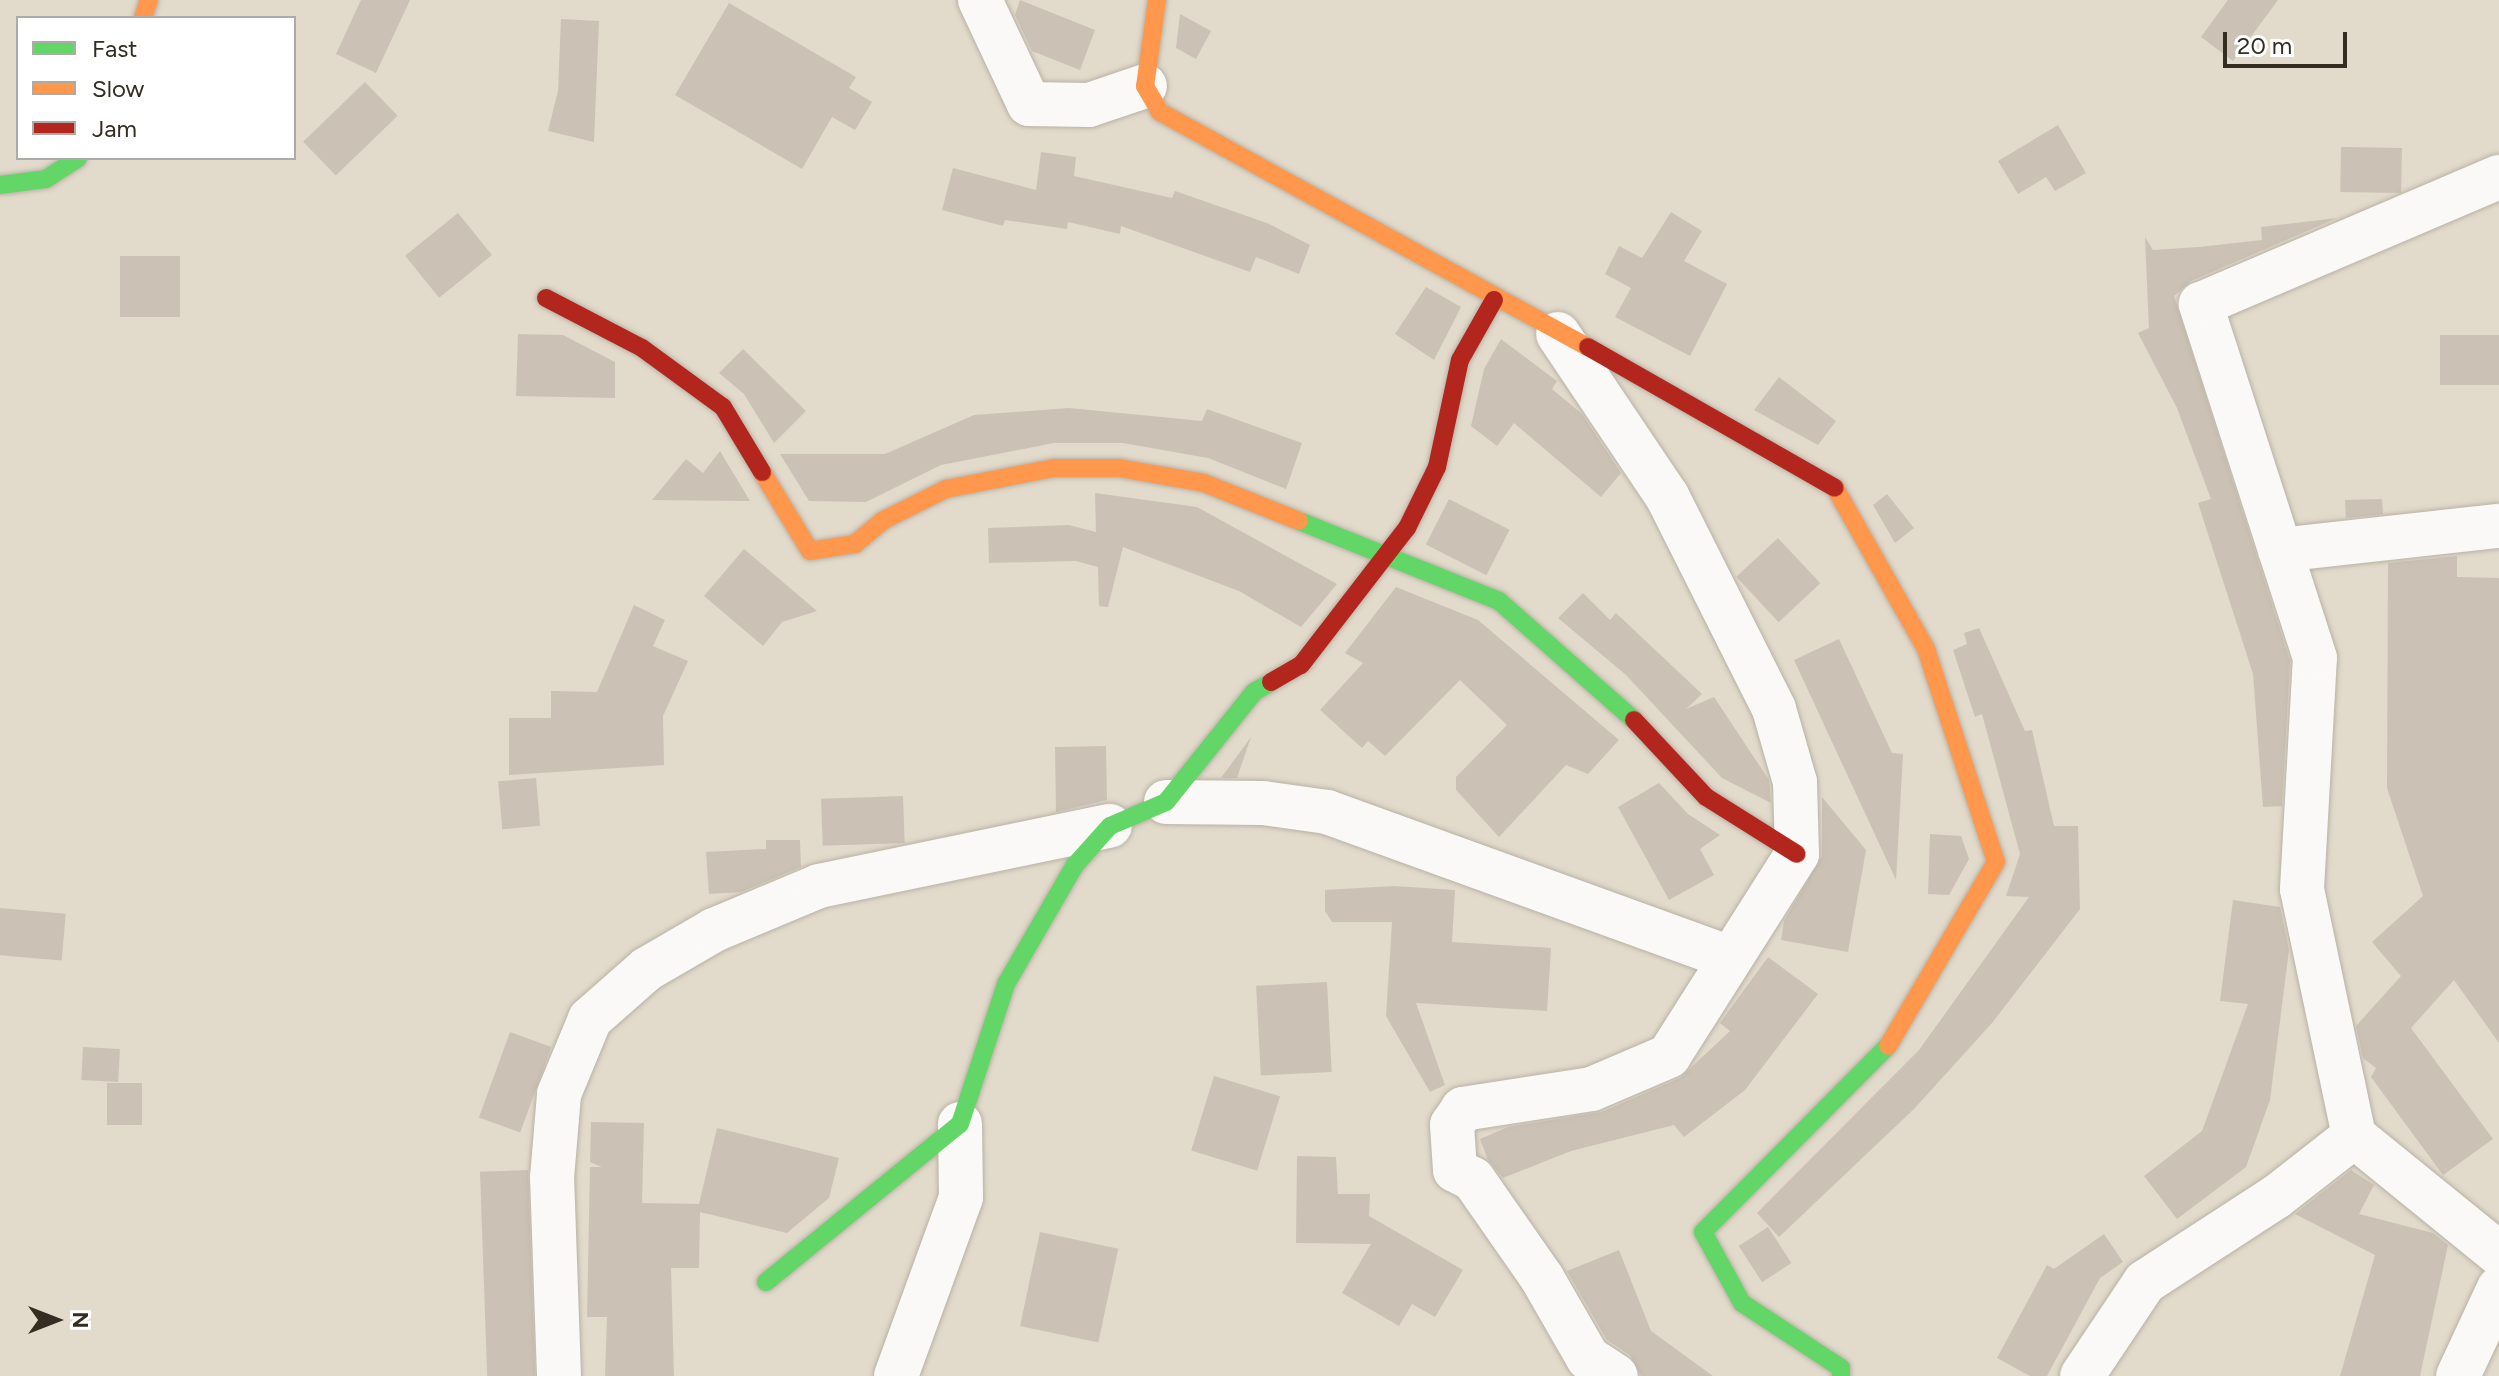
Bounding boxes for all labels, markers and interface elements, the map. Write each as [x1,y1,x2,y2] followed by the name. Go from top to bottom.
[16,16,296,160] legend
[2227,16,2351,66] scale bar
[2237,31,2292,60] text: 20 m
[92,34,137,63] text: Fast
[92,74,144,103] text: Slow
[92,114,137,143] text: Jam
[16,1280,96,1360] north arrow
[67,1311,94,1329] text: N

